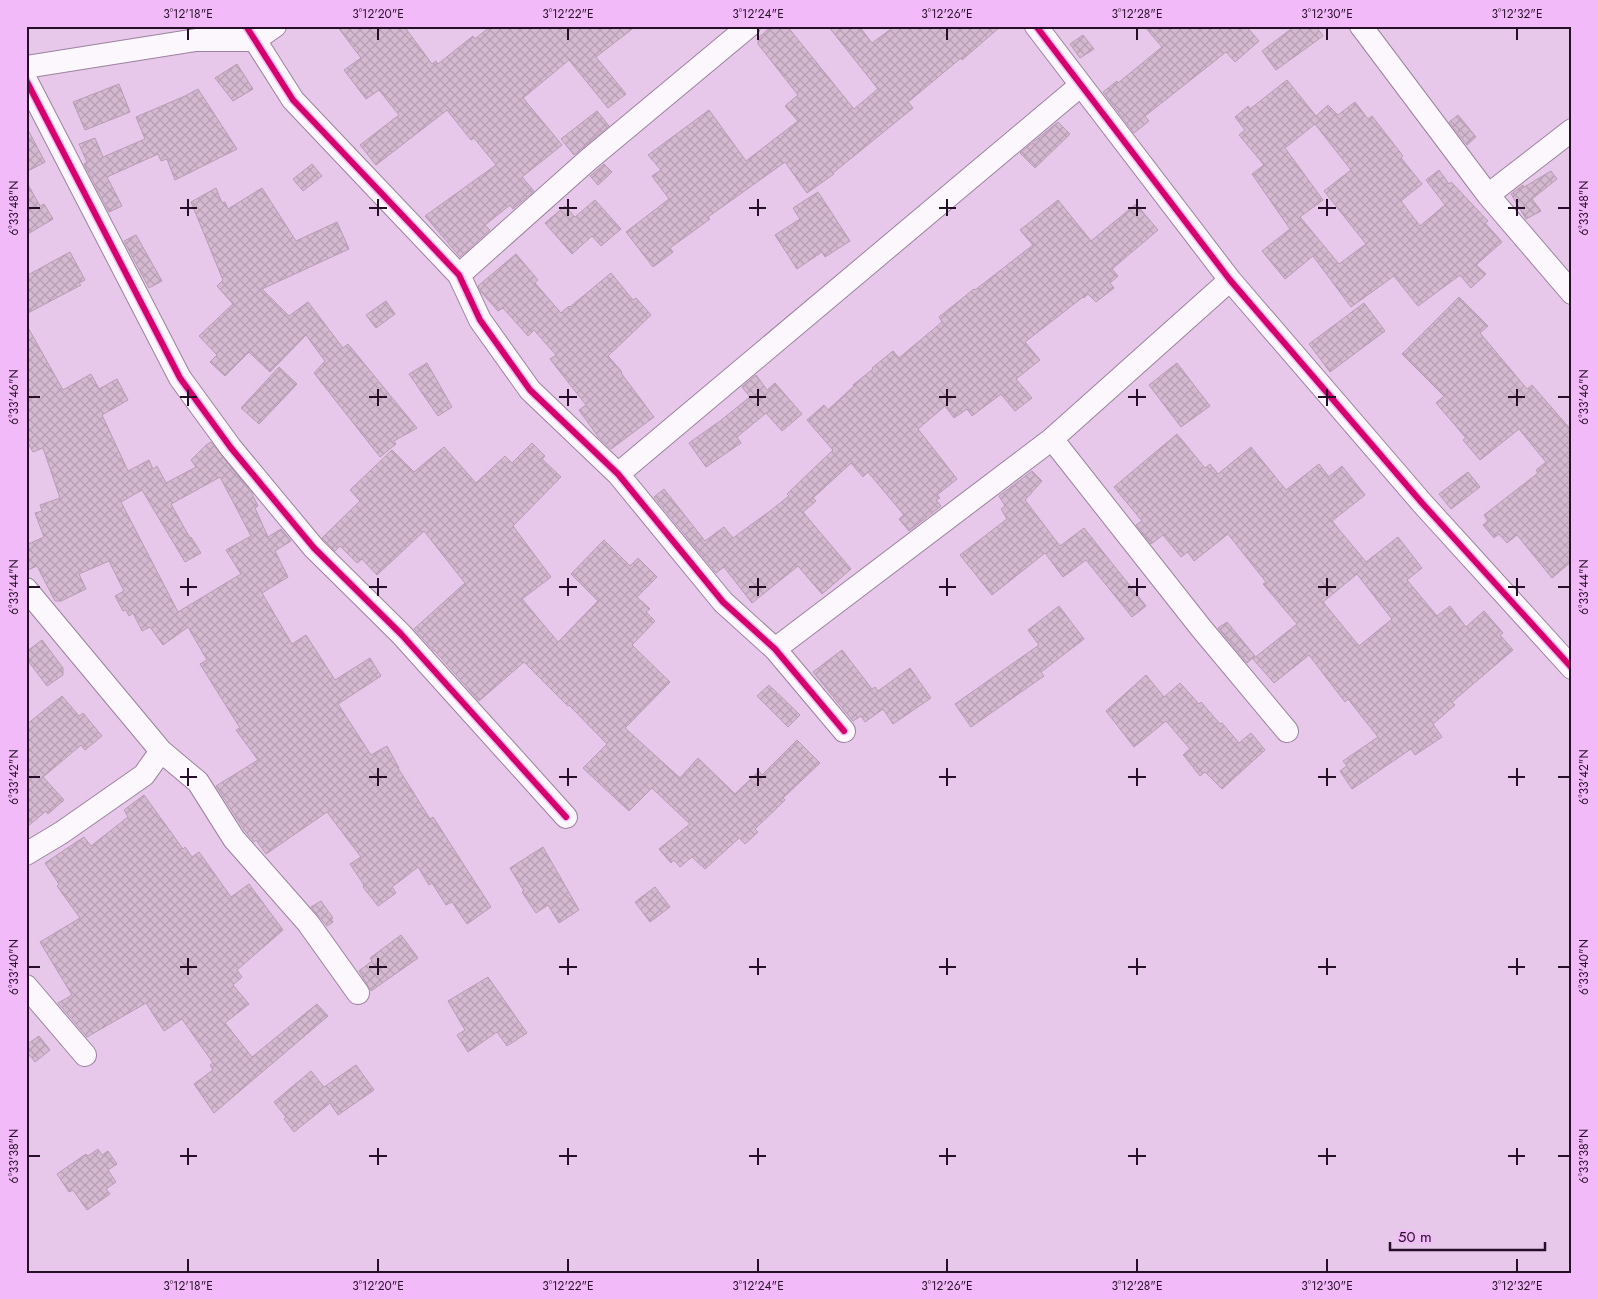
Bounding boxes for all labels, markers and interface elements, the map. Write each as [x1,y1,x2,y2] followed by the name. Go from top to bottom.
[163,5,213,23] text: 3°12'18"E
[352,5,404,23] text: 3°12'20"E
[542,5,594,23] text: 3°12'22"E
[732,5,784,23] text: 3°12'24"E
[921,5,973,23] text: 3°12'26"E
[1111,5,1163,23] text: 3°12'28"E
[1301,5,1353,23] text: 3°12'30"E
[1491,5,1543,23] text: 3°12'32"E
[5,180,23,236] text: 6°33'48"N
[1575,180,1593,236] text: 6°33'48"N
[5,369,23,425] text: 6°33'46"N
[1575,369,1593,425] text: 6°33'46"N
[5,559,23,615] text: 6°33'44"N
[1575,559,1593,615] text: 6°33'44"N
[5,749,23,805] text: 6°33'42"N
[1575,749,1593,805] text: 6°33'42"N
[5,939,23,995] text: 6°33'40"N
[1575,939,1593,995] text: 6°33'40"N
[5,1129,23,1183] text: 6°33'38"N
[1575,1129,1593,1183] text: 6°33'38"N
[1390,1219,1546,1251] scale bar
[1398,1226,1432,1248] text: 50 m
[163,1277,213,1295] text: 3°12'18"E
[352,1277,404,1295] text: 3°12'20"E
[542,1277,594,1295] text: 3°12'22"E
[732,1277,784,1295] text: 3°12'24"E
[921,1277,973,1295] text: 3°12'26"E
[1111,1277,1163,1295] text: 3°12'28"E
[1301,1277,1353,1295] text: 3°12'30"E
[1491,1277,1543,1295] text: 3°12'32"E

